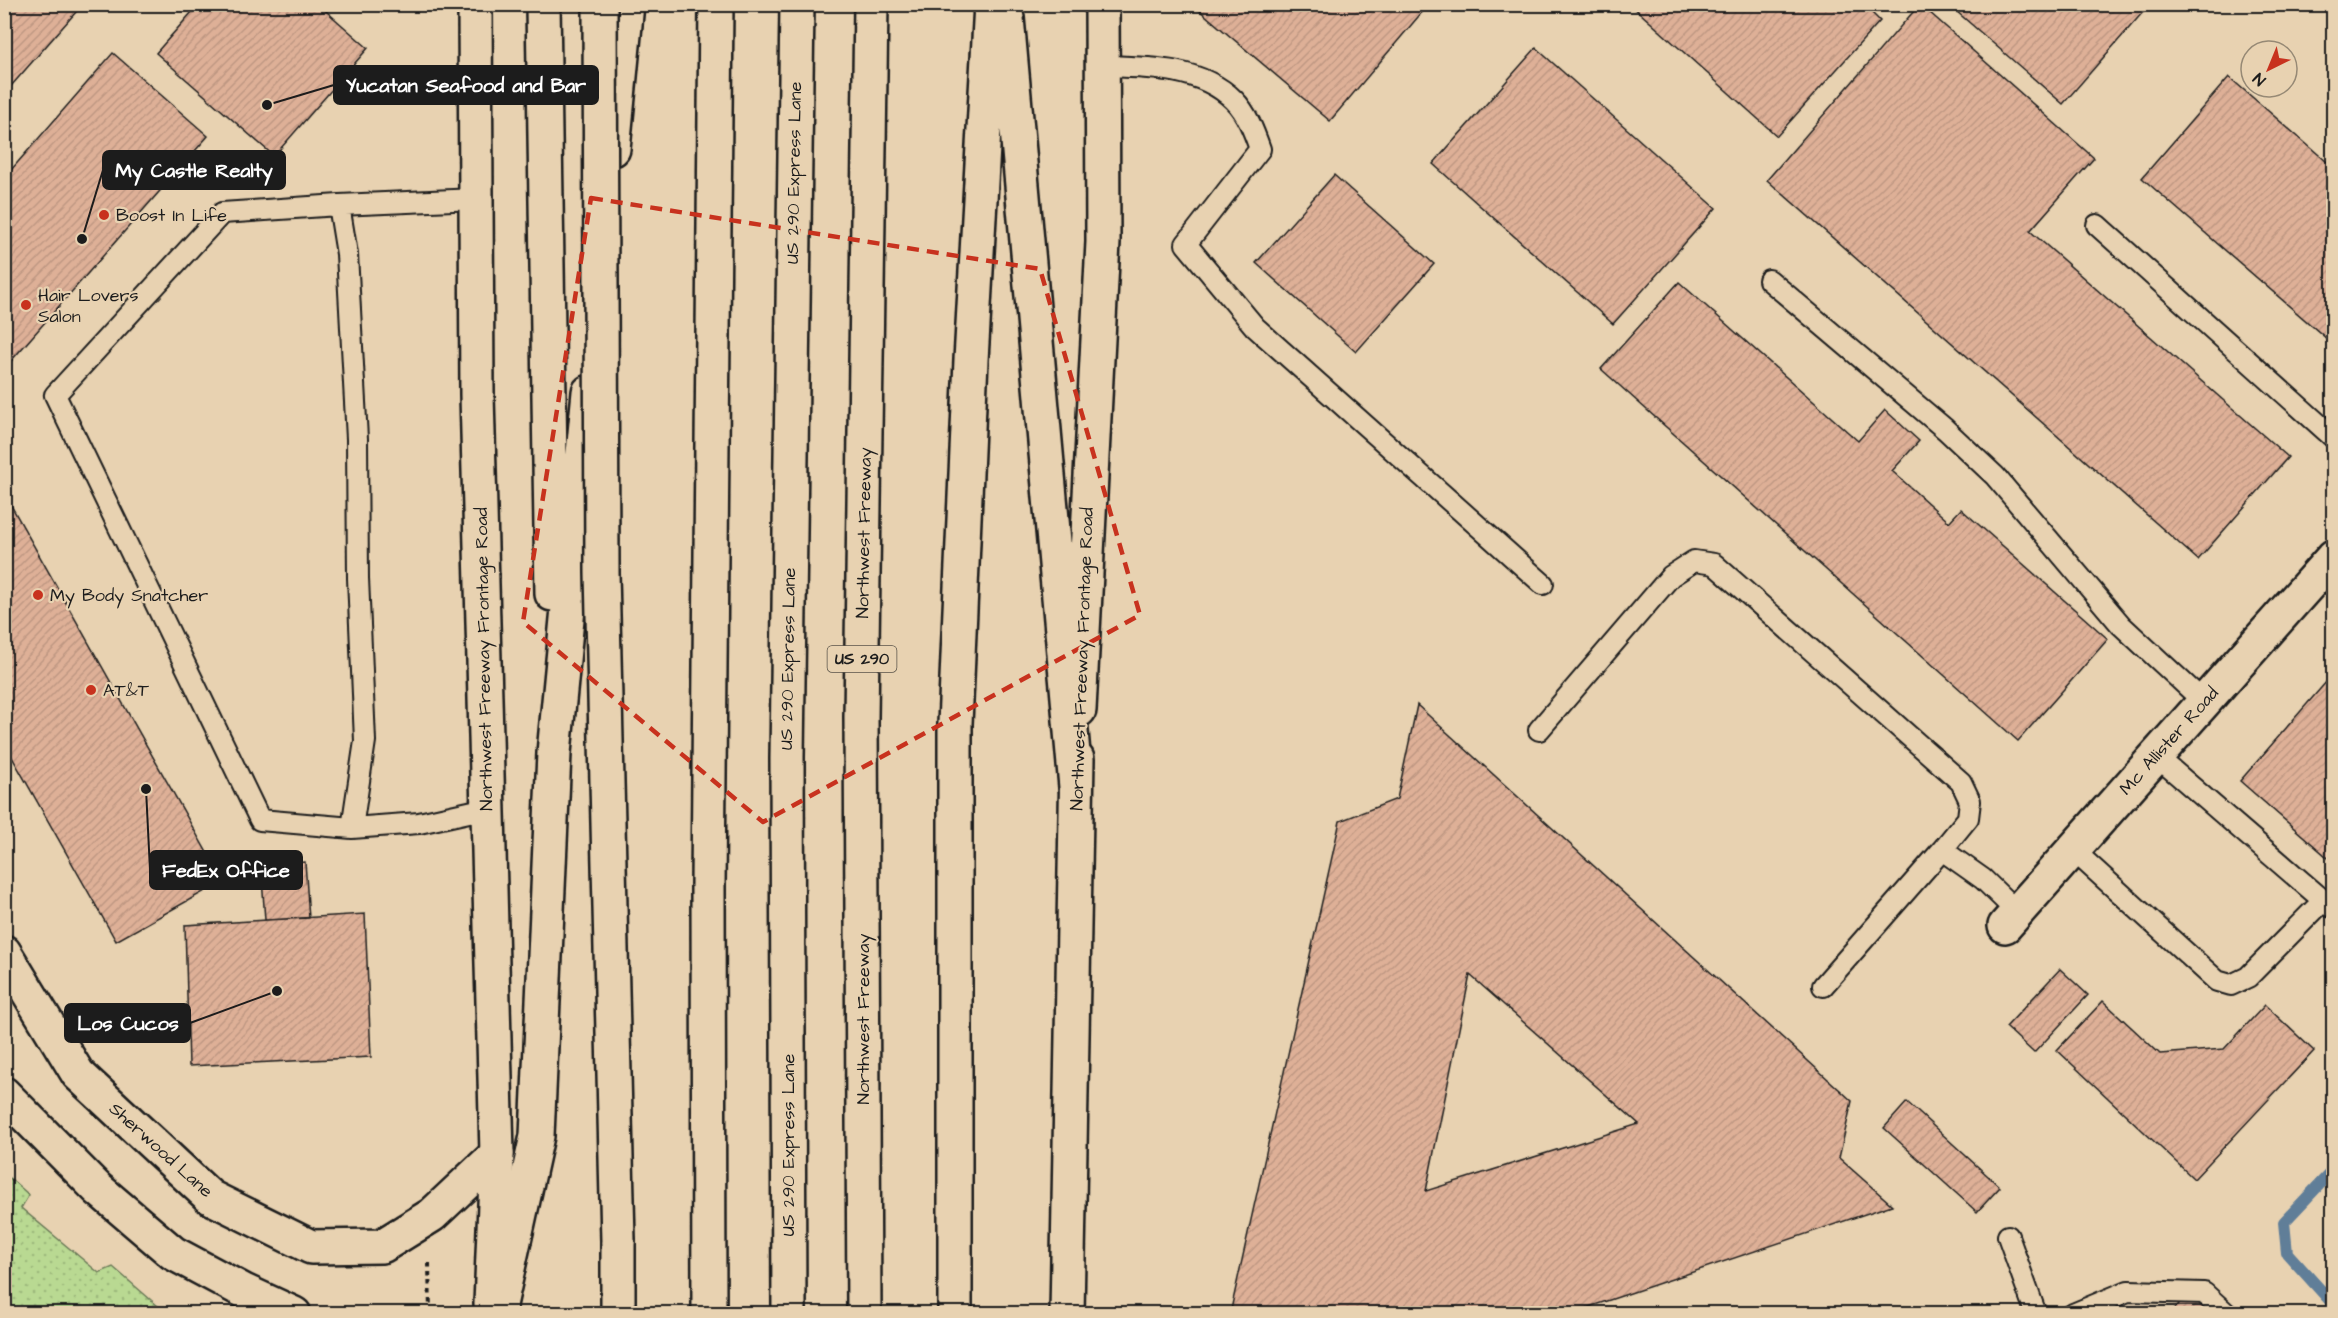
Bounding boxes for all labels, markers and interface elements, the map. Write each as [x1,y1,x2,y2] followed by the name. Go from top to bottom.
[2239,39,2299,99] north arrow
[334,66,598,104] callout: Yucatan Seafood and Bar
[2248,68,2271,91] text: N
[346,72,587,100] text: Yucatan Seafood and Bar
[780,81,808,264] street label: US 290 Express Lane
[103,151,285,189] callout: My Castle Realty
[115,157,273,186] text: My Castle Realty
[116,203,227,228] place label: Boost In Life
[97,208,111,222] marker: Boost In Life
[38,283,139,329] place label: Hair Lovers Salon
[19,298,33,312] marker: Hair Lovers Salon
[850,447,879,619] street label: Northwest Freeway
[469,507,500,811] street label: Northwest Freeway Frontage Road
[1064,507,1101,811] street label: Northwest Freeway Frontage Road
[774,567,802,750] street label: US 290 Express Lane
[50,583,208,609] place label: My Body Snatcher
[31,588,45,602] marker: My Body Snatcher
[828,646,896,672] road number: US 290
[103,678,150,703] place label: AT&T
[2114,681,2224,801] street label: Mc Allister Road
[84,683,98,697] marker: AT&T
[150,851,302,889] callout: FedEx Office
[162,857,290,885] text: FedEx Office
[851,933,877,1104] street label: Northwest Freeway
[65,1004,190,1042] callout: Los Cucos
[77,1010,179,1038] text: Los Cucos
[776,1054,801,1236] street label: US 290 Express Lane
[104,1097,219,1204] street label: Sherwood Lane

